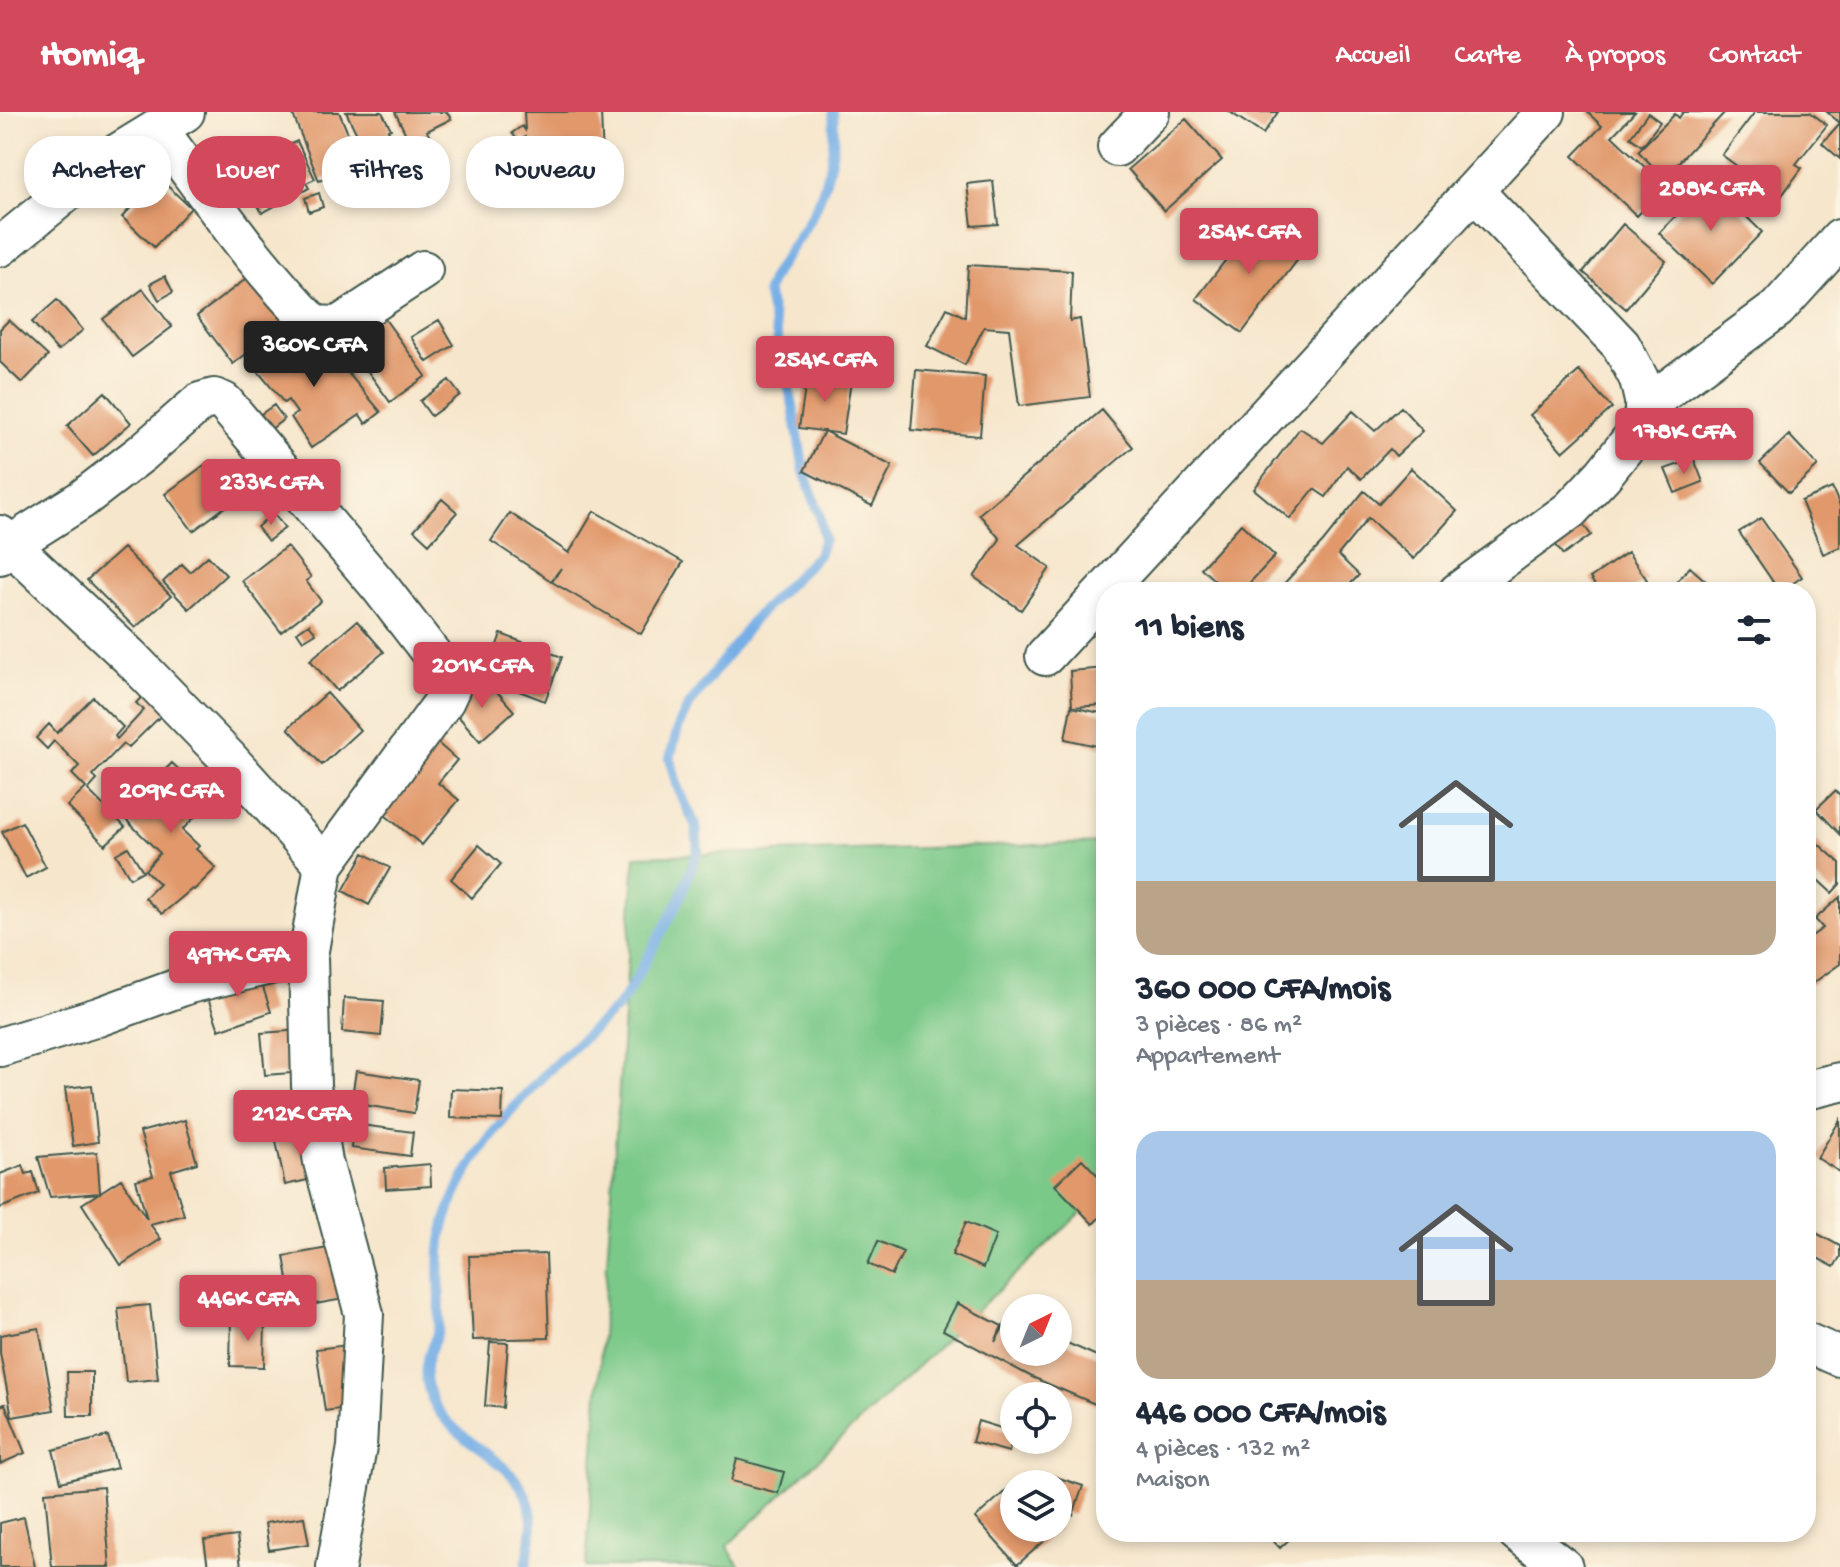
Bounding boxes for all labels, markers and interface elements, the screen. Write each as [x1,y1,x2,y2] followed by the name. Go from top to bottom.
[40,34,139,78] text: Homiq
[1335,40,1411,73] text: Accueil
[1455,40,1521,73] text: Carte
[1565,40,1665,73] text: À propos
[1709,40,1800,73] text: Contact
[24,136,171,208] chip: Acheter
[187,136,306,208] chip: Louer
[322,136,450,208] chip: Filtres
[466,136,624,208] chip: Nouveau
[1628,165,1794,233] pin: 288K CFA
[1659,175,1763,206] text: 288K CFA
[1166,208,1332,276] pin: 254K CFA
[1198,218,1300,249] text: 254K CFA
[231,321,397,389] pin: 360K CFA
[262,331,366,362] text: 360K CFA
[742,336,908,404] pin: 254K CFA
[774,346,876,377] text: 254K CFA
[1601,408,1767,476] pin: 178K CFA
[1633,418,1735,449] text: 178K CFA
[188,459,354,527] pin: 233K CFA
[220,469,322,500] text: 233K CFA
[1732,608,1776,652] icon: filters
[1136,610,1243,650] text: 11 biens
[399,642,565,710] pin: 201K CFA
[431,652,533,683] text: 201K CFA
[1384,759,1528,903] icon: home
[88,767,254,835] pin: 209K CFA
[119,777,223,808] text: 209K CFA
[155,931,321,999] pin: 497K CFA
[187,941,289,972] text: 497K CFA
[1136,971,1390,1011] text: 360 000 CFA/mois
[1136,1011,1302,1042] text: 3 pièces · 86 m²
[1136,1042,1279,1073] text: Appartement
[218,1090,384,1158] pin: 212K CFA
[251,1100,351,1131] text: 212K CFA
[1384,1183,1528,1327] icon: home
[165,1275,331,1343] pin: 446K CFA
[197,1285,299,1316] text: 446K CFA
[1000,1294,1072,1366] north arrow
[1000,1294,1072,1542] map controls
[1000,1382,1072,1454] button: locate
[1136,1395,1385,1435] text: 446 000 CFA/mois
[1136,1435,1310,1466] text: 4 pièces · 132 m²
[1136,1466,1210,1497] text: Maison
[1000,1470,1072,1542] button: layers

